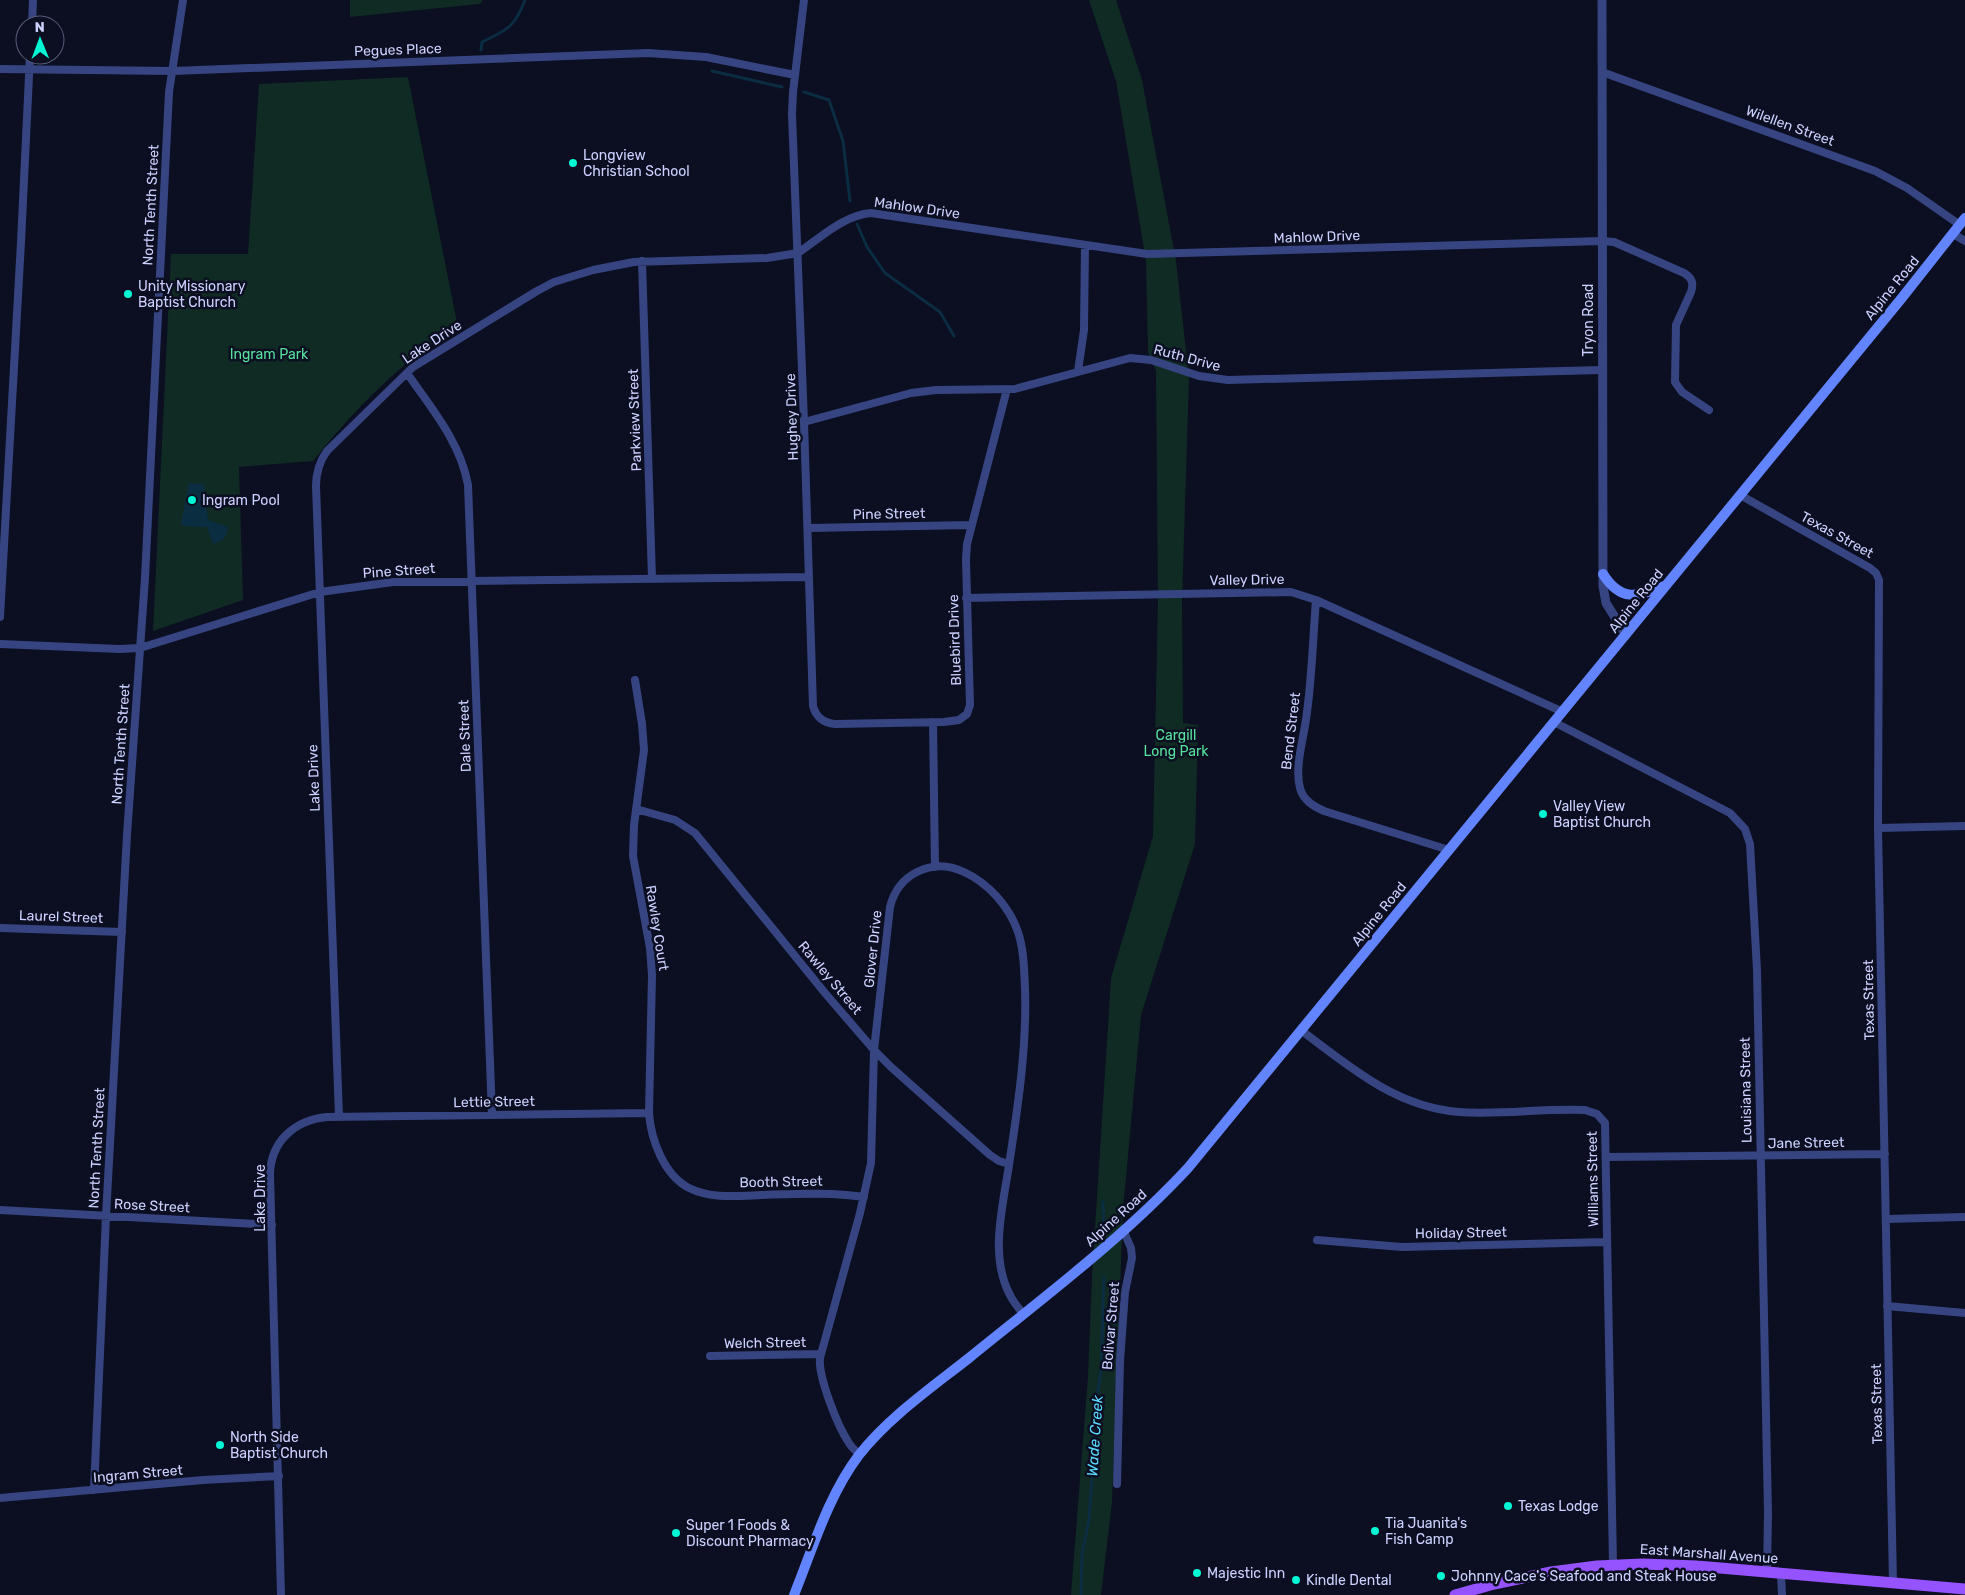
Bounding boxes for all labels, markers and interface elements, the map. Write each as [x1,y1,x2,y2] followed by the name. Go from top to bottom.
[15,15,65,65] north arrow
[35,19,45,36] text: N
[354,40,442,60] street label: Pegues Place
[1743,102,1837,150] street label: Wilellen Street
[139,144,163,266] street label: North Tenth Street
[583,147,690,180] place label: Longview Christian School
[567,157,579,169] marker: Longview Christian School
[873,194,961,222] street label: Mahlow Drive
[1273,227,1361,247] street label: Mahlow Drive
[1861,253,1923,323] street label: Alpine Road
[138,278,246,311] place label: Unity Missionary Baptist Church
[1580,284,1597,356] street label: Tryon Road
[122,288,134,300] marker: Unity Missionary Baptist Church
[399,316,465,367] street label: Lake Drive
[1152,341,1223,375] street label: Ruth Drive
[230,346,309,363] park label: Ingram Park
[625,368,645,472] street label: Parkview Street
[782,373,802,461] street label: Hughey Drive
[202,492,280,509] place label: Ingram Pool
[186,494,198,506] marker: Ingram Pool
[853,505,926,523] street label: Pine Street
[1798,508,1877,562] street label: Texas Street
[362,560,436,582] street label: Pine Street
[1605,566,1667,636] street label: Alpine Road
[1209,571,1285,589] street label: Valley Drive
[945,594,965,686] street label: Bluebird Drive
[108,683,134,805] street label: North Tenth Street
[1278,691,1304,771] street label: Bend Street
[455,699,475,773] street label: Dale Street
[1143,727,1209,760] park label: Cargill Long Park
[304,744,324,812] street label: Lake Drive
[1553,798,1651,831] place label: Valley View Baptist Church
[1537,808,1549,820] marker: Valley View Baptist Church
[1348,879,1410,949] street label: Alpine Road
[642,884,672,973] street label: Rawley Court
[19,907,104,927] street label: Laurel Street
[860,909,886,989] street label: Glover Drive
[794,938,866,1018] street label: Rawley Street
[1860,959,1878,1040] street label: Texas Street
[1737,1036,1755,1143] street label: Louisiana Street
[85,1087,109,1209] street label: North Tenth Street
[453,1093,535,1111] street label: Lettie Street
[1584,1130,1602,1227] street label: Williams Street
[1767,1134,1845,1152] street label: Jane Street
[252,1164,269,1232] street label: Lake Drive
[739,1173,823,1191] street label: Booth Street
[1082,1186,1150,1250] street label: Alpine Road
[114,1196,191,1217] street label: Rose Street
[1415,1224,1508,1242] street label: Holiday Street
[1099,1281,1123,1371] street label: Bolivar Street
[724,1334,807,1352] street label: Welch Street
[1868,1363,1886,1444] street label: Texas Street
[1083,1394,1107,1477] water label: Wade Creek
[230,1429,328,1462] place label: North Side Baptist Church
[214,1439,226,1451] marker: North Side Baptist Church
[92,1462,184,1486] street label: Ingram Street
[1518,1498,1599,1515] place label: Texas Lodge
[1502,1500,1514,1512] marker: Texas Lodge
[1385,1515,1467,1548] place label: Tia Juanita's Fish Camp
[686,1517,814,1550] place label: Super 1 Foods & Discount Pharmacy
[1369,1525,1381,1537] marker: Tia Juanita's Fish Camp
[670,1527,682,1539] marker: Super 1 Foods & Discount Pharmacy
[1639,1541,1779,1567] street label: East Marshall Avenue
[1207,1565,1285,1582] place label: Majestic Inn
[1191,1567,1203,1579] marker: Majestic Inn
[1451,1568,1717,1585] place label: Johnny Cace's Seafood and Steak House
[1435,1570,1447,1582] marker: Johnny Cace's Seafood and Steak House
[1306,1572,1392,1589] place label: Kindle Dental
[1290,1574,1302,1586] marker: Kindle Dental

